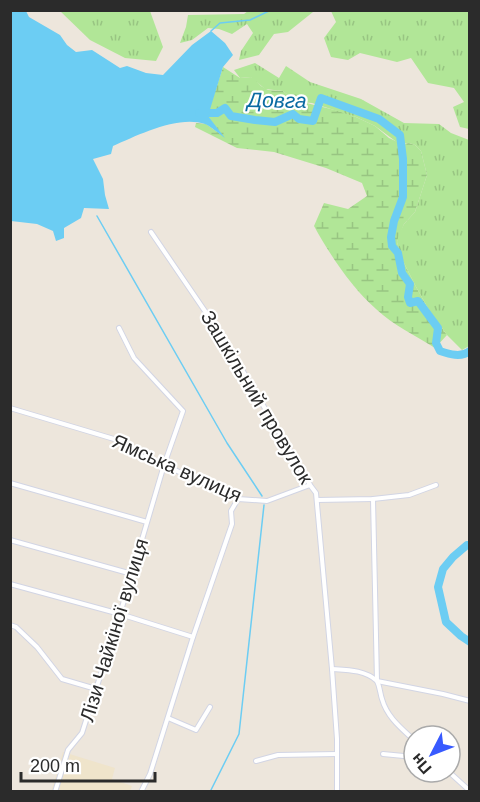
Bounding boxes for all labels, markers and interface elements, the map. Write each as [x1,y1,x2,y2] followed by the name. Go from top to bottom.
[245,88,307,112] water label: Довга
[197,306,318,488] street label: Зашкільний провулок
[109,430,245,506] street label: Ямська вулиця
[76,536,152,724] street label: Лізи Чайкіної вулиця
[402,724,462,784] north arrow
[21,745,154,783] scale bar
[408,750,435,777] text: Пн
[30,756,80,776] text: 200 m

